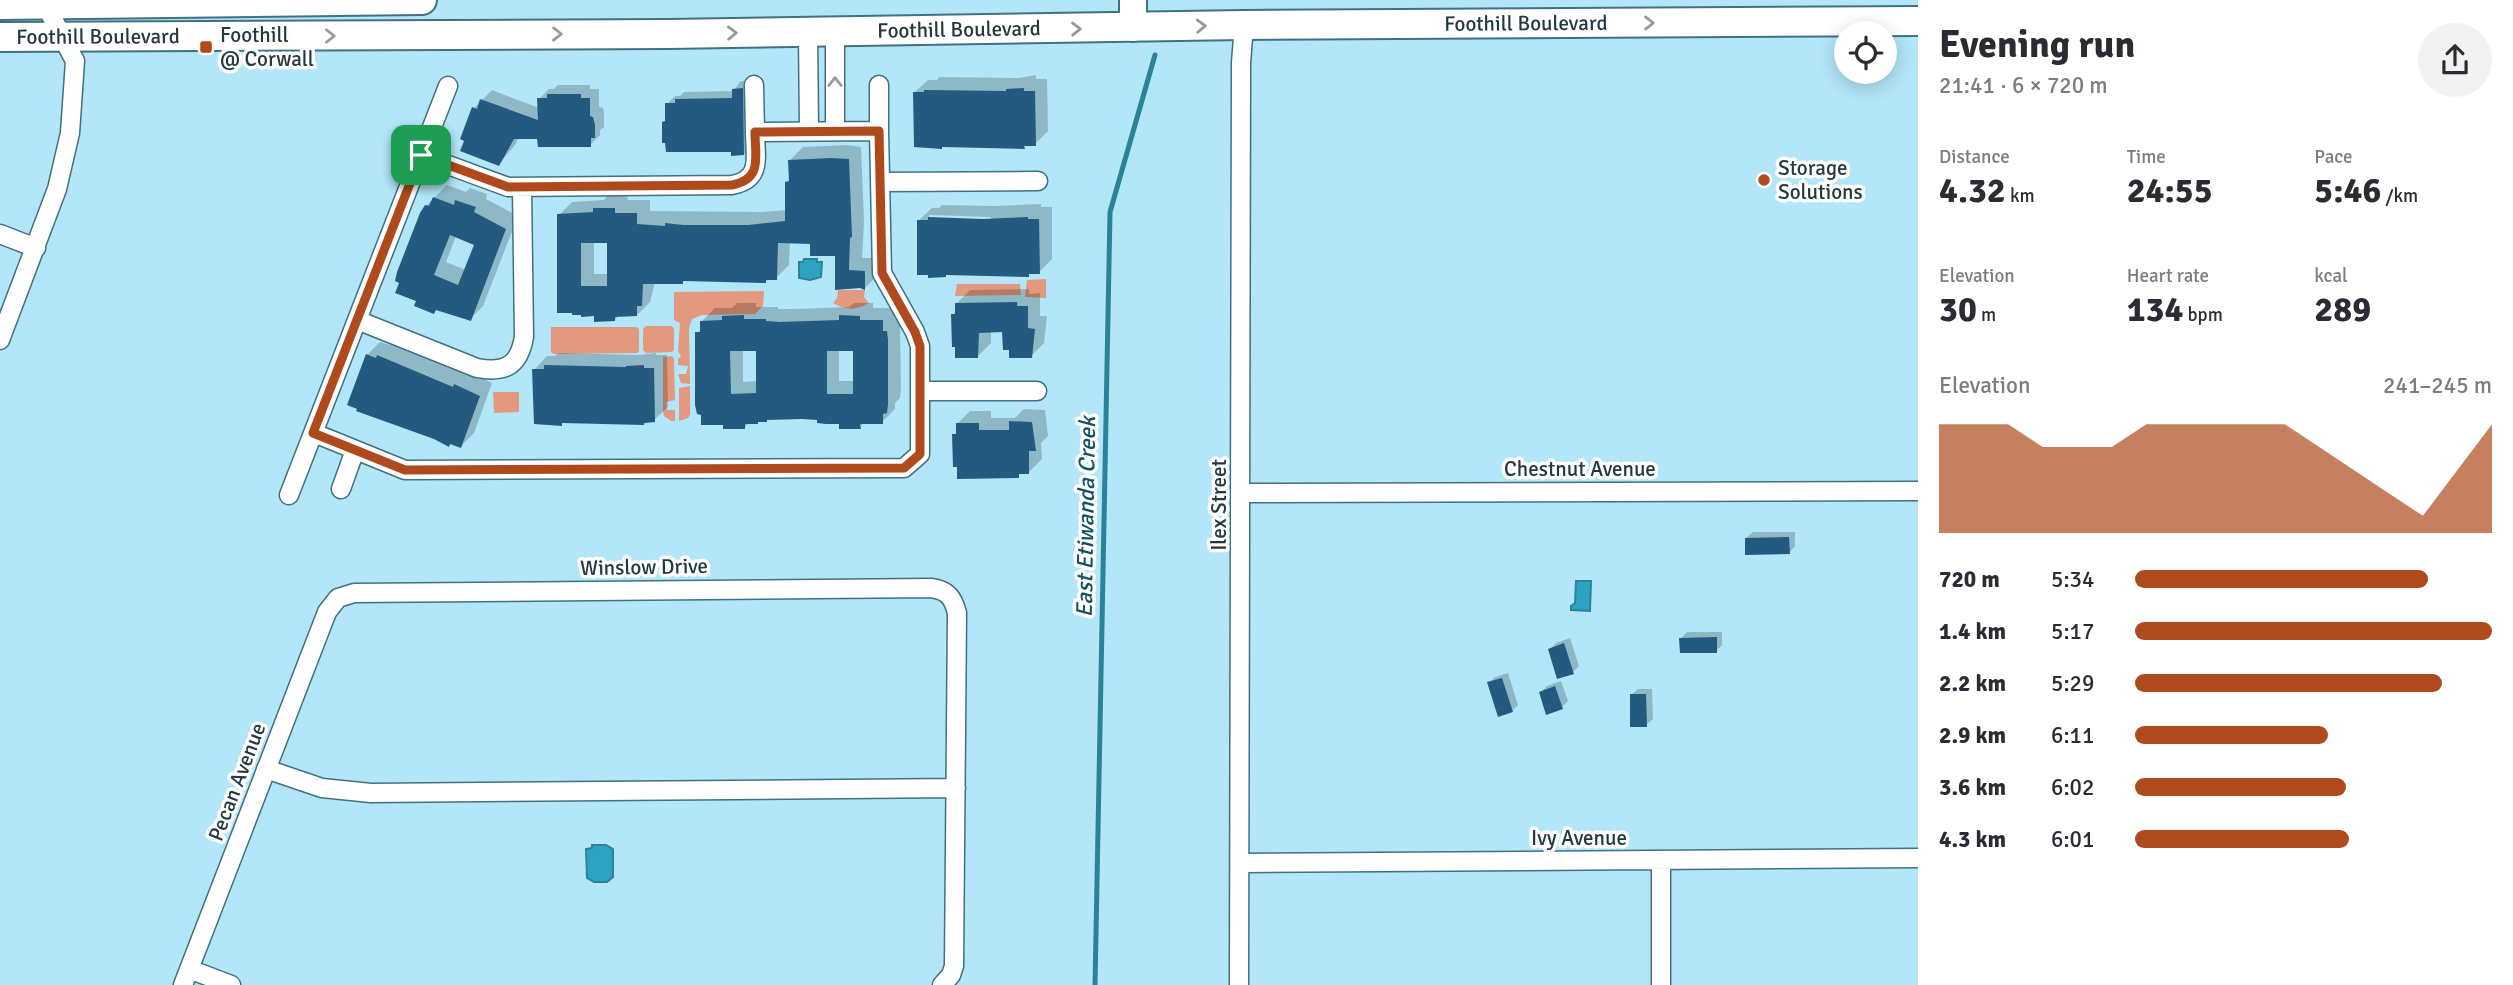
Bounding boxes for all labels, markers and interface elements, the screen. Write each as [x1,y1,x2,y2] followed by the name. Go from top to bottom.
[1444,10,1608,37] street label: Foothill Boulevard
[877,15,1041,44] street label: Foothill Boulevard
[1644,15,1655,31] one-way arrow
[1196,19,1207,34] one-way arrow
[1071,21,1081,37] one-way arrow
[1834,21,1897,84] map controls
[1834,21,1897,84] button: locate
[1939,21,2135,68] text: Evening run
[220,22,314,72] place label: Foothill @ Corwall
[16,23,180,50] street label: Foothill Boulevard
[2418,23,2492,97] button: share
[727,25,737,41] one-way arrow
[552,27,563,42] one-way arrow
[325,28,336,44] one-way arrow
[198,39,214,55] marker: Foothill @ Corwall
[1939,71,2108,100] text: 21:41 · 6 × 720 m
[827,76,843,86] one-way arrow
[391,125,451,185] pin
[402,136,440,174] icon: arrive
[1939,145,2010,169] text: Distance
[2127,145,2166,169] text: Time
[2314,145,2353,169] text: Pace
[1778,155,1863,205] place label: Storage Solutions
[1939,169,2006,212] text: 4.32
[2127,169,2213,212] text: 24:55
[2314,169,2381,212] text: 5:46
[1756,172,1772,188] marker: Storage Solutions
[2006,184,2035,208] text: km
[2381,184,2418,208] text: /km
[1939,264,2015,288] text: Elevation
[2127,264,2209,288] text: Heart rate
[2314,264,2348,288] text: kcal
[1939,288,1977,331] text: 30
[2127,288,2183,331] text: 134
[2314,288,2371,331] text: 289
[1977,303,1996,327] text: m
[2183,303,2223,327] text: bpm
[1939,371,2031,400] text: Elevation
[2383,371,2492,400] text: 241–245 m
[1070,414,1102,618] water label: East Etiwanda Creek
[1504,456,1656,482] street label: Chestnut Avenue
[1206,459,1232,551] street label: Ilex Street
[580,553,708,581] street label: Winslow Drive
[1939,565,2000,594] text: 720 m
[2051,565,2094,594] text: 5:34
[1939,617,2006,646] text: 1.4 km
[2051,617,2094,646] text: 5:17
[1939,669,2006,698] text: 2.2 km
[2051,669,2094,698] text: 5:29
[203,719,271,845] street label: Pecan Avenue
[1939,721,2006,750] text: 2.9 km
[2051,721,2094,750] text: 6:11
[1939,773,2006,802] text: 3.6 km
[2051,773,2094,802] text: 6:02
[1531,825,1627,851] street label: Ivy Avenue
[1939,825,2006,854] text: 4.3 km
[2051,825,2094,854] text: 6:01

